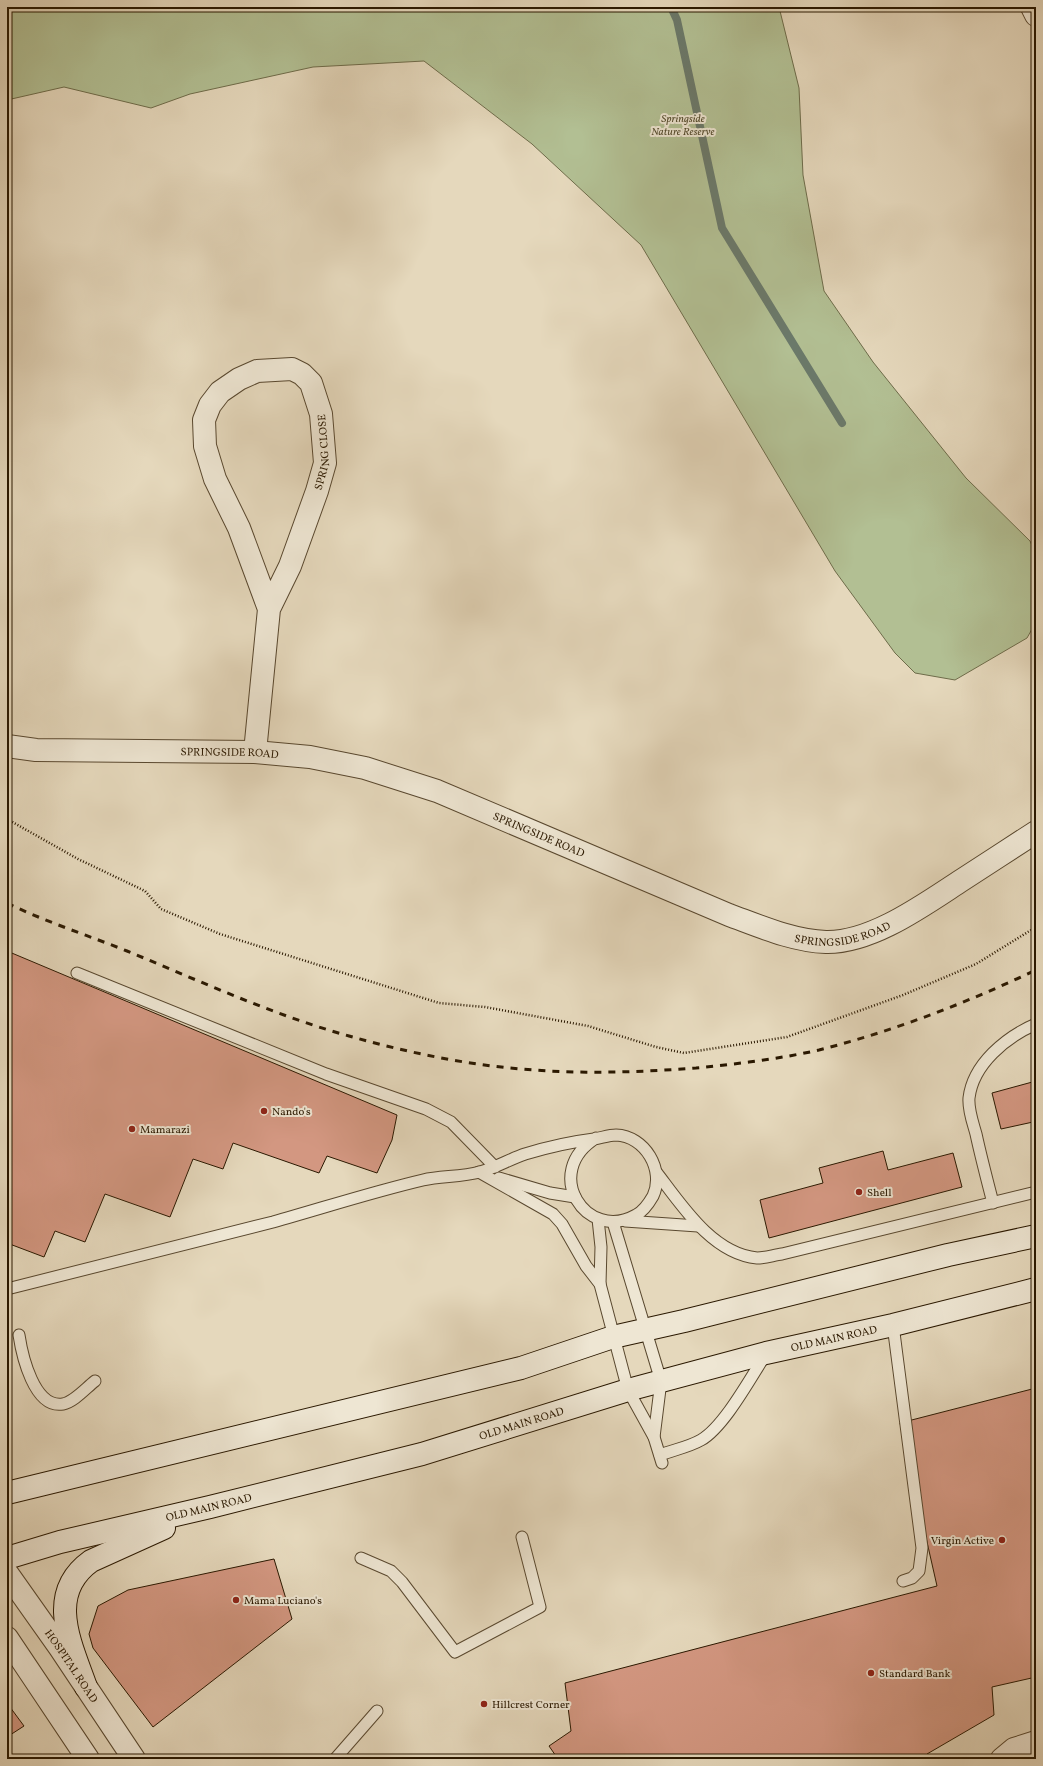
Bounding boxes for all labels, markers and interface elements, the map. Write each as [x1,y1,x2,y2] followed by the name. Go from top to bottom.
[651,112,715,140] park label: Springside Nature Reserve
[312,413,334,492] street label: SPRING CLOSE
[181,745,279,763] street label: SPRINGSIDE ROAD
[490,810,587,862] street label: SPRINGSIDE ROAD
[793,919,893,951] street label: SPRINGSIDE ROAD
[272,1105,311,1120] place label: Nando's
[259,1106,269,1116] marker: Nando's
[140,1123,190,1138] place label: Mamarazi
[127,1124,137,1134] marker: Mamarazi
[867,1186,891,1201] place label: Shell
[854,1187,864,1197] marker: Shell
[790,1323,879,1356] street label: OLD MAIN ROAD
[478,1404,566,1445] street label: OLD MAIN ROAD
[164,1491,253,1526] street label: OLD MAIN ROAD
[931,1534,994,1549] place label: Virgin Active
[997,1535,1007,1545] marker: Virgin Active
[244,1594,322,1609] place label: Mama Luciano's
[231,1595,241,1605] marker: Mama Luciano's
[40,1627,100,1706] street label: HOSPITAL ROAD
[879,1667,951,1682] place label: Standard Bank
[866,1668,876,1678] marker: Standard Bank
[492,1698,570,1713] place label: Hillcrest Corner
[479,1699,489,1709] marker: Hillcrest Corner

